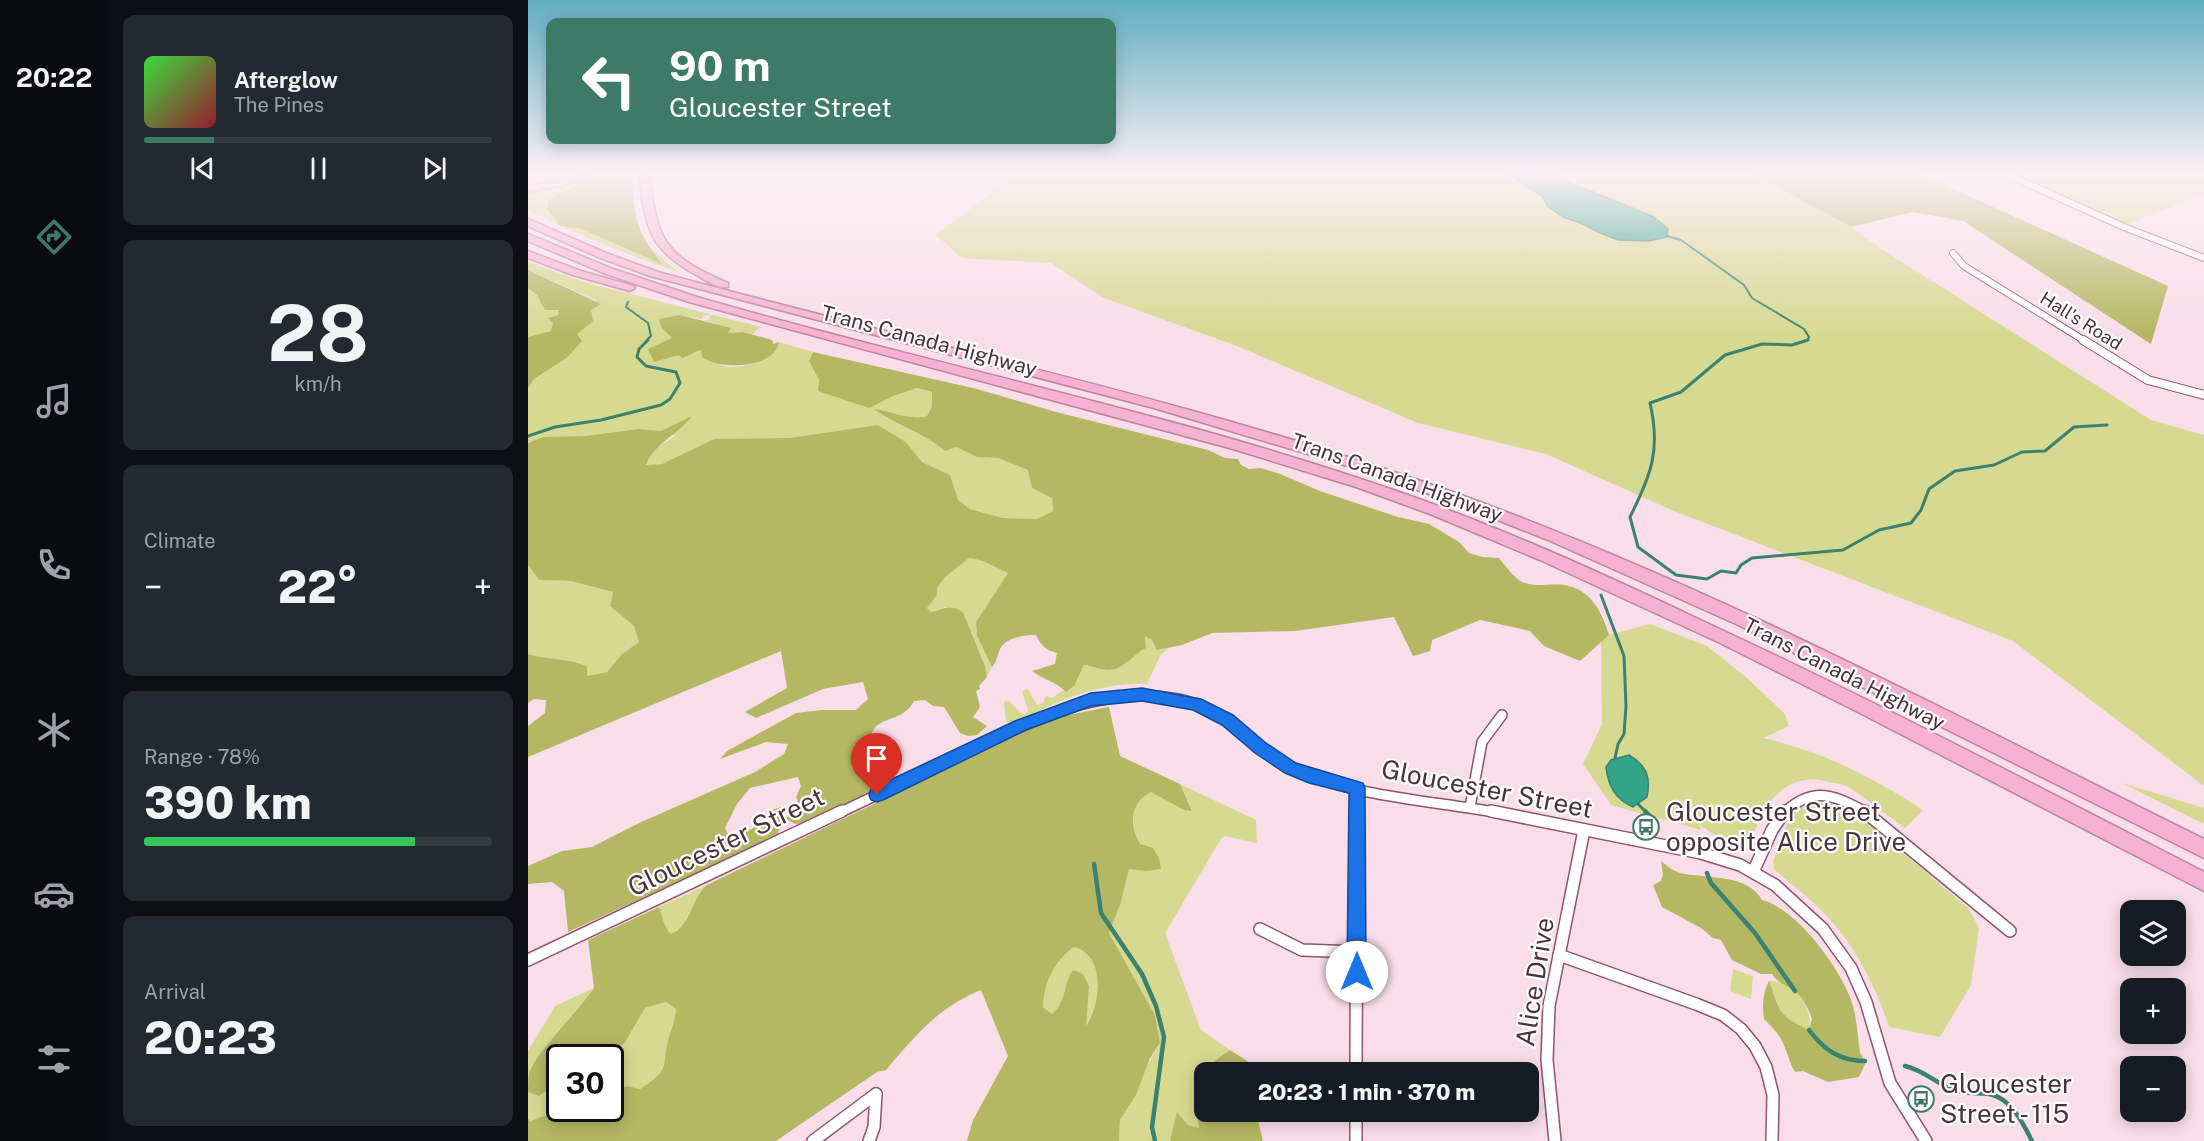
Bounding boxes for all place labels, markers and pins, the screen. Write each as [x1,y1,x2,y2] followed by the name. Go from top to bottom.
[851,733,902,795] pin
[1666,796,1906,857] place label: Gloucester Street opposite Alice Drive
[1631,812,1661,842] bus stop icon: Gloucester Street opposite Alice Drive
[1940,1068,2072,1129] place label: Gloucester Street - 115
[1906,1084,1936,1114] bus stop icon: Gloucester Street - 115

